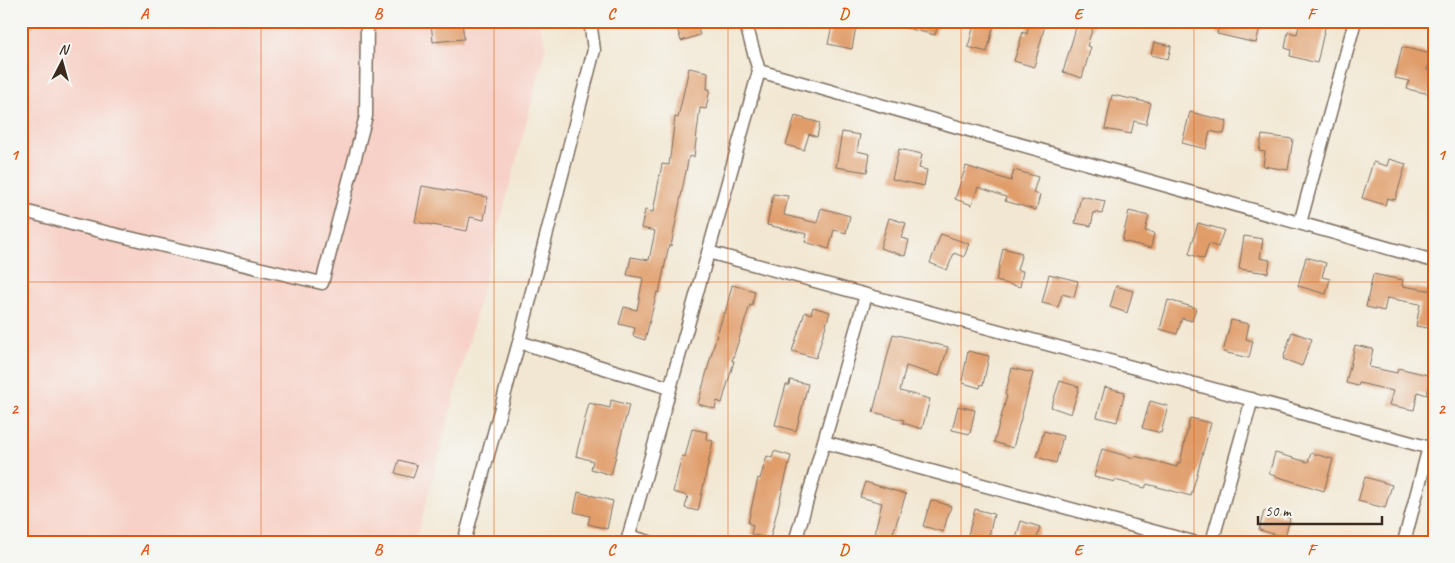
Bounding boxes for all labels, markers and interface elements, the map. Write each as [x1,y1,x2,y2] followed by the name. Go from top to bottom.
[140,4,150,24] text: A
[374,4,384,24] text: B
[607,4,617,24] text: C
[839,4,850,24] text: D
[1074,4,1085,24] text: E
[1307,4,1318,24] text: F
[38,38,88,88] north arrow
[58,41,71,59] text: N
[10,145,19,165] text: 1
[1437,145,1446,165] text: 1
[10,399,19,419] text: 2
[1437,399,1446,419] text: 2
[1258,493,1381,525] scale bar
[1265,502,1292,521] text: 50 m
[140,540,150,560] text: A
[374,540,384,560] text: B
[607,540,617,560] text: C
[839,540,850,560] text: D
[1074,540,1085,560] text: E
[1307,540,1318,560] text: F

